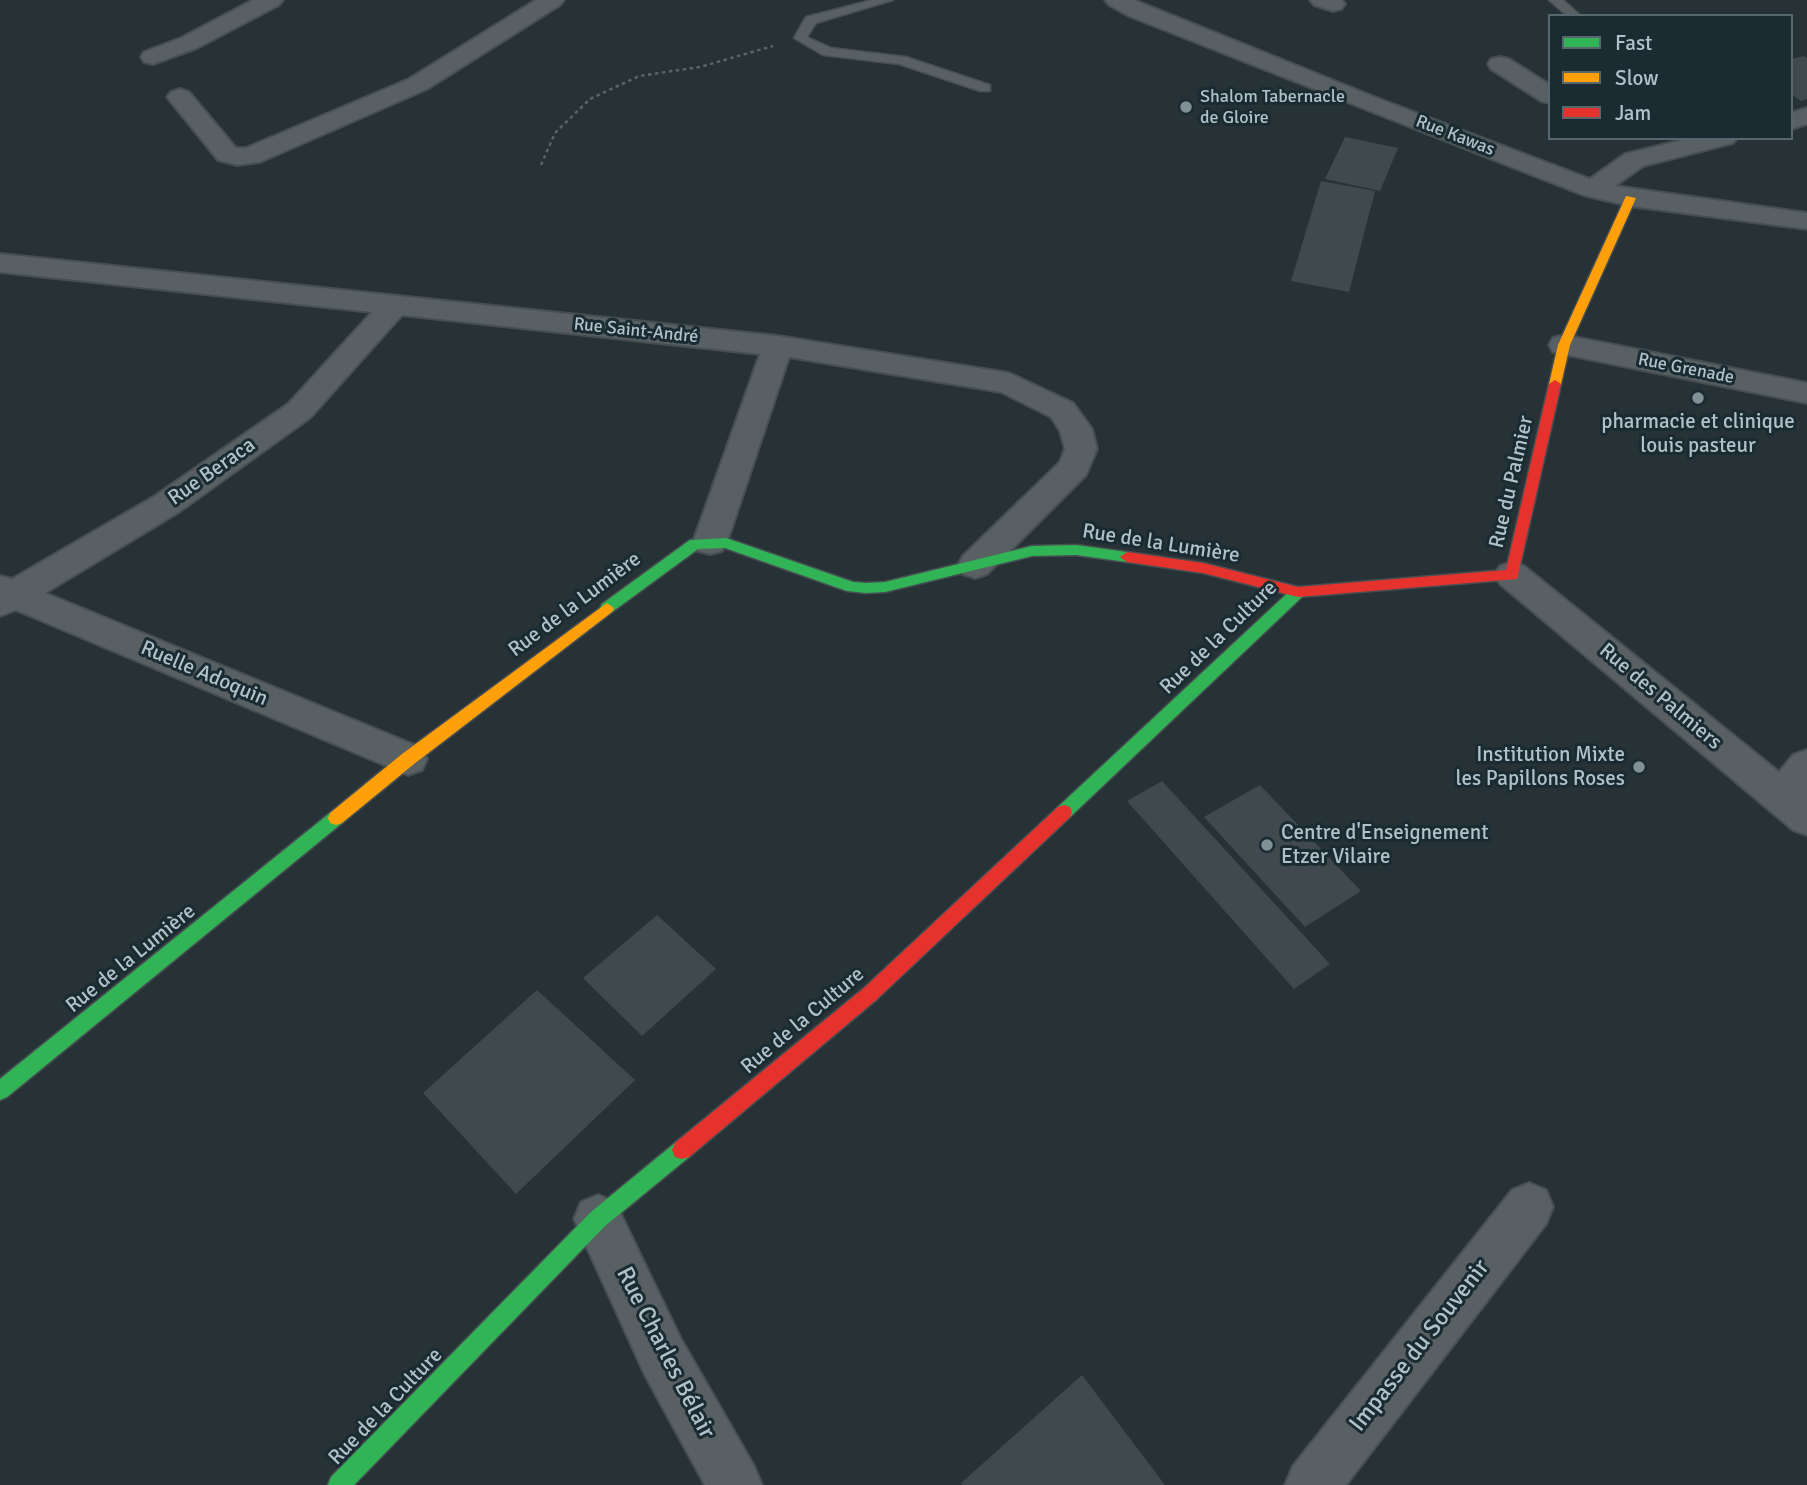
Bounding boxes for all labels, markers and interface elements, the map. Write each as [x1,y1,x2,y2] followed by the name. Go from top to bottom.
[1548,14,1793,140] legend
[1615,30,1652,56] text: Fast
[1615,65,1659,91] text: Slow
[1200,86,1345,128] place label: Shalom Tabernacle de Gloire
[1178,99,1194,115] marker: Shalom Tabernacle de Gloire
[1615,100,1651,126] text: Jam
[1413,111,1497,161] street label: Rue Kawas
[573,314,699,348] street label: Rue Saint-André
[1636,349,1736,389] street label: Rue Grenade
[1690,390,1706,406] marker: pharmacie et clinique louis pasteur
[1601,409,1795,459] place label: pharmacie et clinique louis pasteur
[1485,413,1539,551] street label: Rue du Palmier
[164,433,260,511] street label: Rue Beraca
[1080,519,1242,569] street label: Rue de la Lumière
[504,547,646,663] street label: Rue de la Lumière
[1155,576,1283,700] street label: Rue de la Culture
[137,636,271,712] street label: Ruelle Adoquin
[1594,638,1726,756] street label: Rue des Palmiers
[1456,742,1625,792] place label: Institution Mixte les Papillons Roses
[1631,759,1647,775] marker: Institution Mixte les Papillons Roses
[1281,820,1489,870] place label: Centre d'Enseignement Etzer Vilaire
[1259,837,1275,853] marker: Centre d'Enseignement Etzer Vilaire
[61,899,201,1019] street label: Rue de la Lumière
[736,962,870,1080] street label: Rue de la Culture
[1344,1254,1496,1438] street label: Impasse du Souvenir
[609,1262,721,1444] street label: Rue Charles Bélair
[324,1343,448,1471] street label: Rue de la Culture

